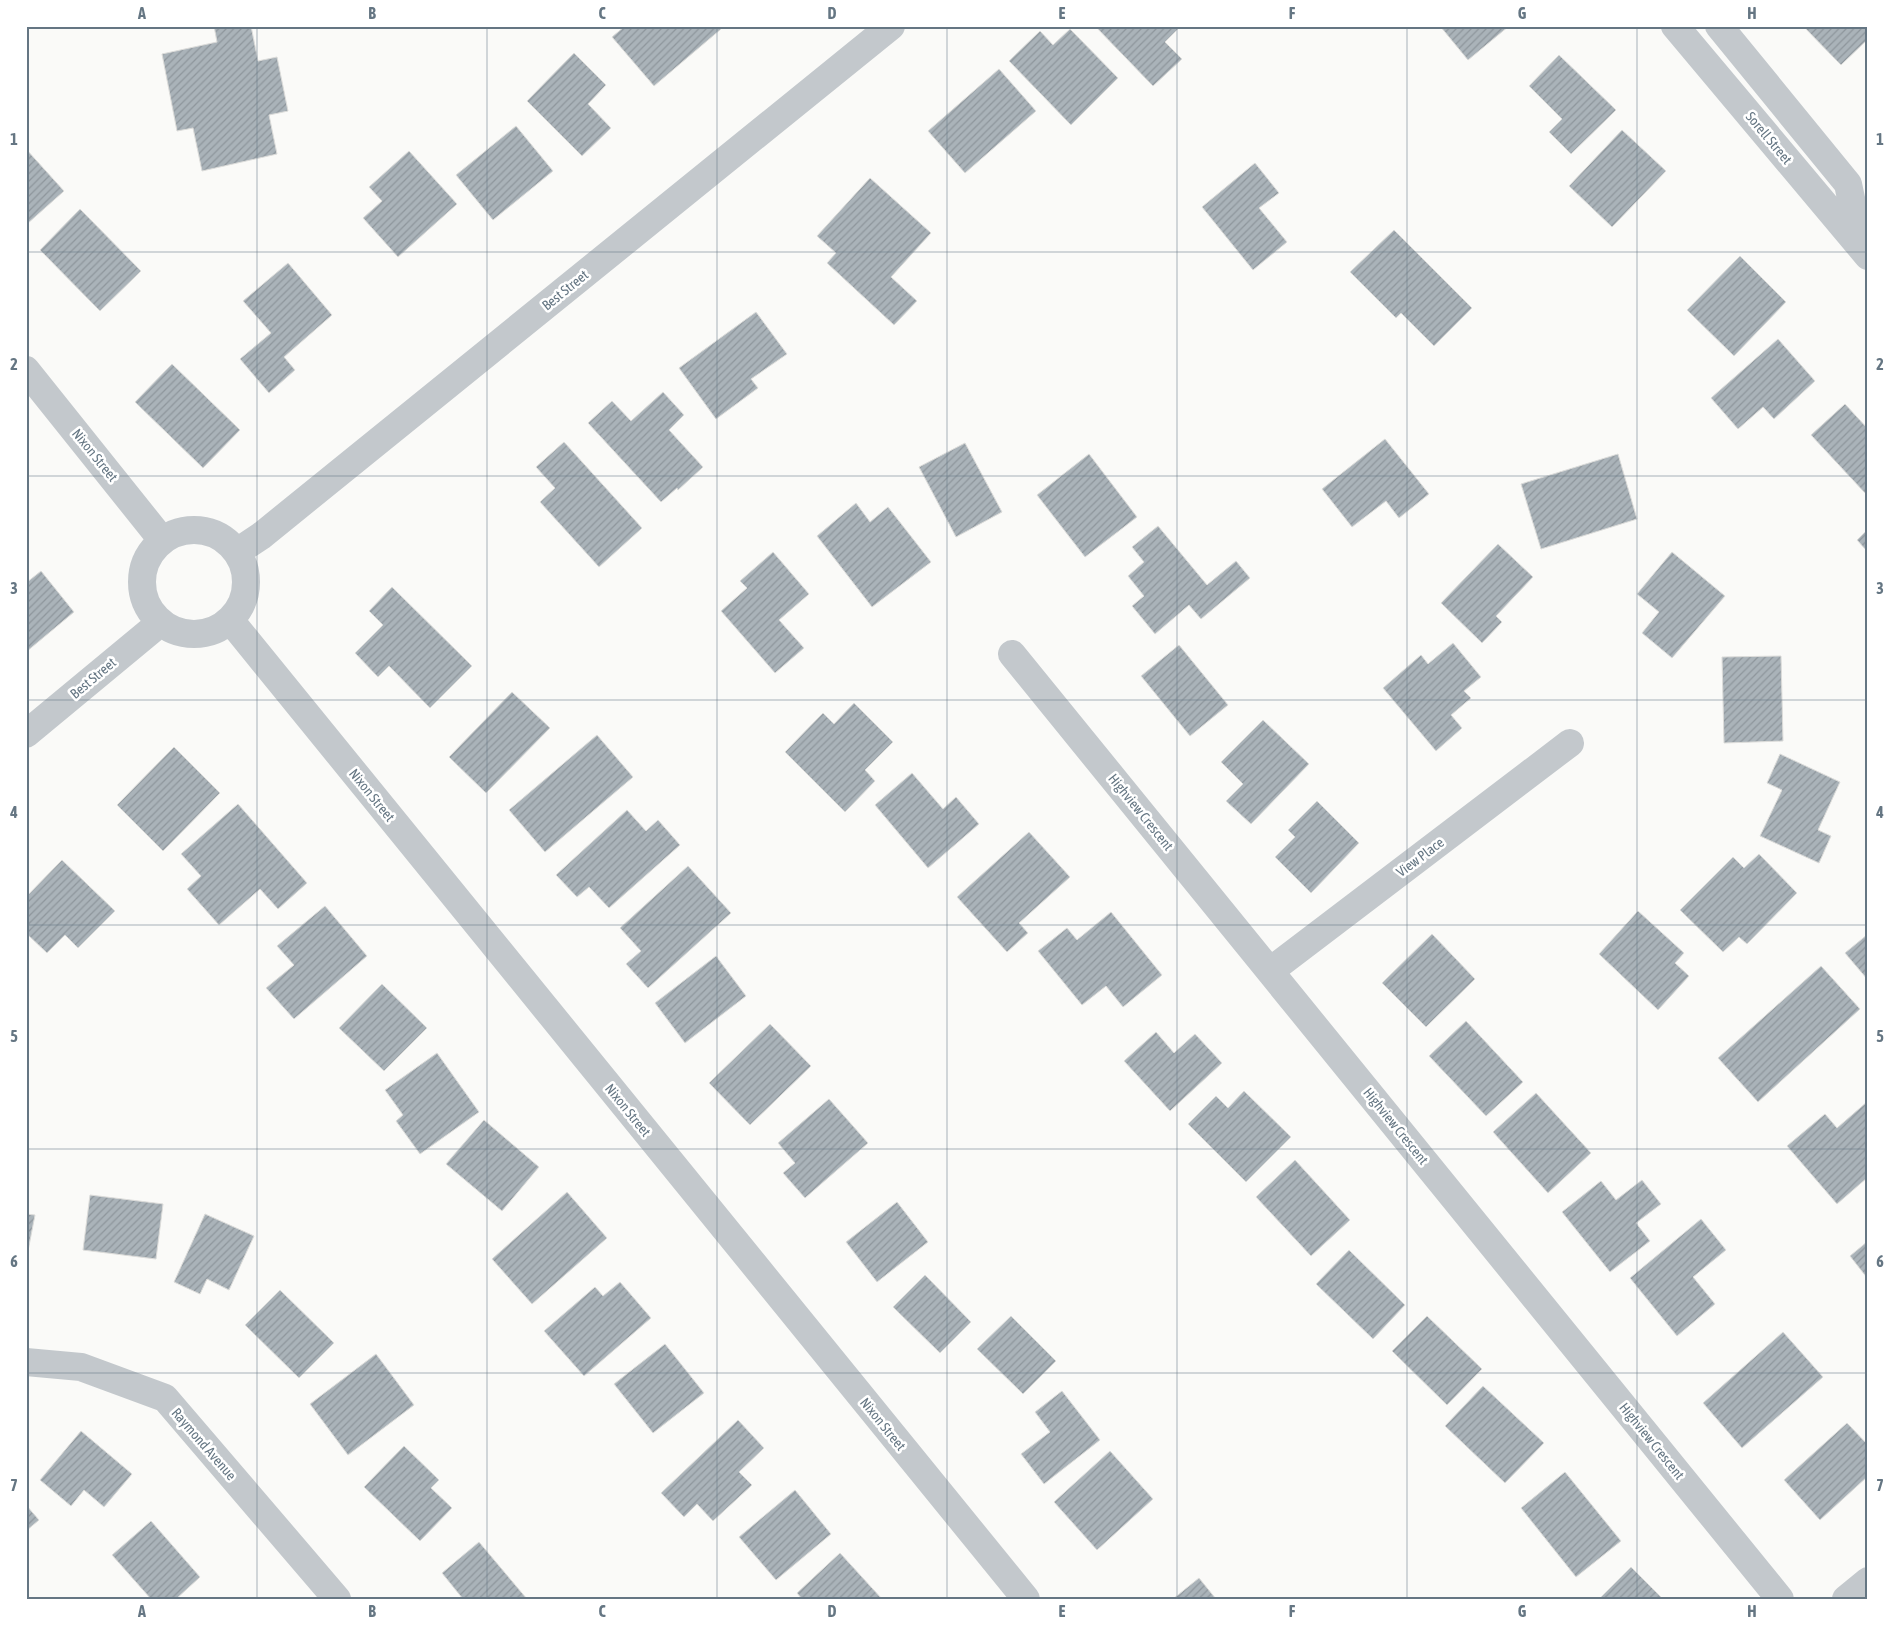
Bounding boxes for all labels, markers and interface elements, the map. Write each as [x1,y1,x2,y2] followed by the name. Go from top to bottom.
[137,4,146,22] text: A
[368,4,376,22] text: B
[598,4,606,22] text: C
[828,4,837,22] text: D
[1059,4,1066,22] text: E
[1289,4,1296,22] text: F
[1518,4,1527,22] text: G
[1747,4,1757,22] text: H
[1743,109,1795,167] street label: Sorell Street
[10,130,18,148] text: 1
[1876,130,1884,148] text: 1
[539,267,591,313] street label: Best Street
[10,355,18,373] text: 2
[1876,355,1884,373] text: 2
[69,425,121,485] street label: Nixon Street
[10,579,18,597] text: 3
[1876,579,1884,597] text: 3
[67,654,119,702] street label: Best Street
[346,765,398,825] street label: Nixon Street
[1105,771,1177,853] street label: Highview Crescent
[9,803,18,821] text: 4
[1875,803,1884,821] text: 4
[1393,834,1447,880] street label: View Place
[10,1027,18,1045] text: 5
[1876,1027,1884,1045] text: 5
[602,1080,654,1140] street label: Nixon Street
[1360,1085,1432,1167] street label: Highview Crescent
[10,1252,18,1270] text: 6
[1876,1252,1884,1270] text: 6
[857,1394,909,1454] street label: Nixon Street
[1616,1400,1688,1482] street label: Highview Crescent
[168,1405,240,1483] street label: Raymond Avenue
[10,1476,18,1494] text: 7
[1876,1476,1884,1494] text: 7
[137,1602,146,1620] text: A
[368,1602,376,1620] text: B
[598,1602,606,1620] text: C
[828,1602,837,1620] text: D
[1059,1602,1066,1620] text: E
[1289,1602,1296,1620] text: F
[1518,1602,1527,1620] text: G
[1747,1602,1757,1620] text: H

